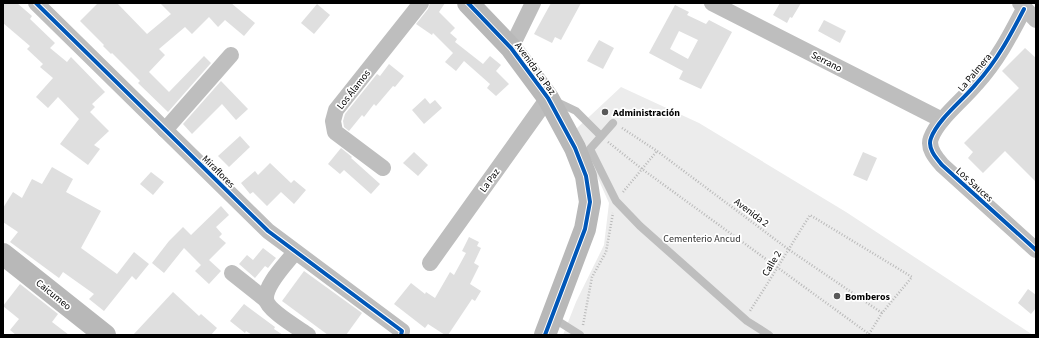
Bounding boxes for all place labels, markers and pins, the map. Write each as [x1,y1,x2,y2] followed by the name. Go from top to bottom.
[612,106,680,120] place label: Administración
[600,107,610,117] marker: Administración
[845,290,890,304] place label: Bomberos
[832,291,842,301] marker: Bomberos

